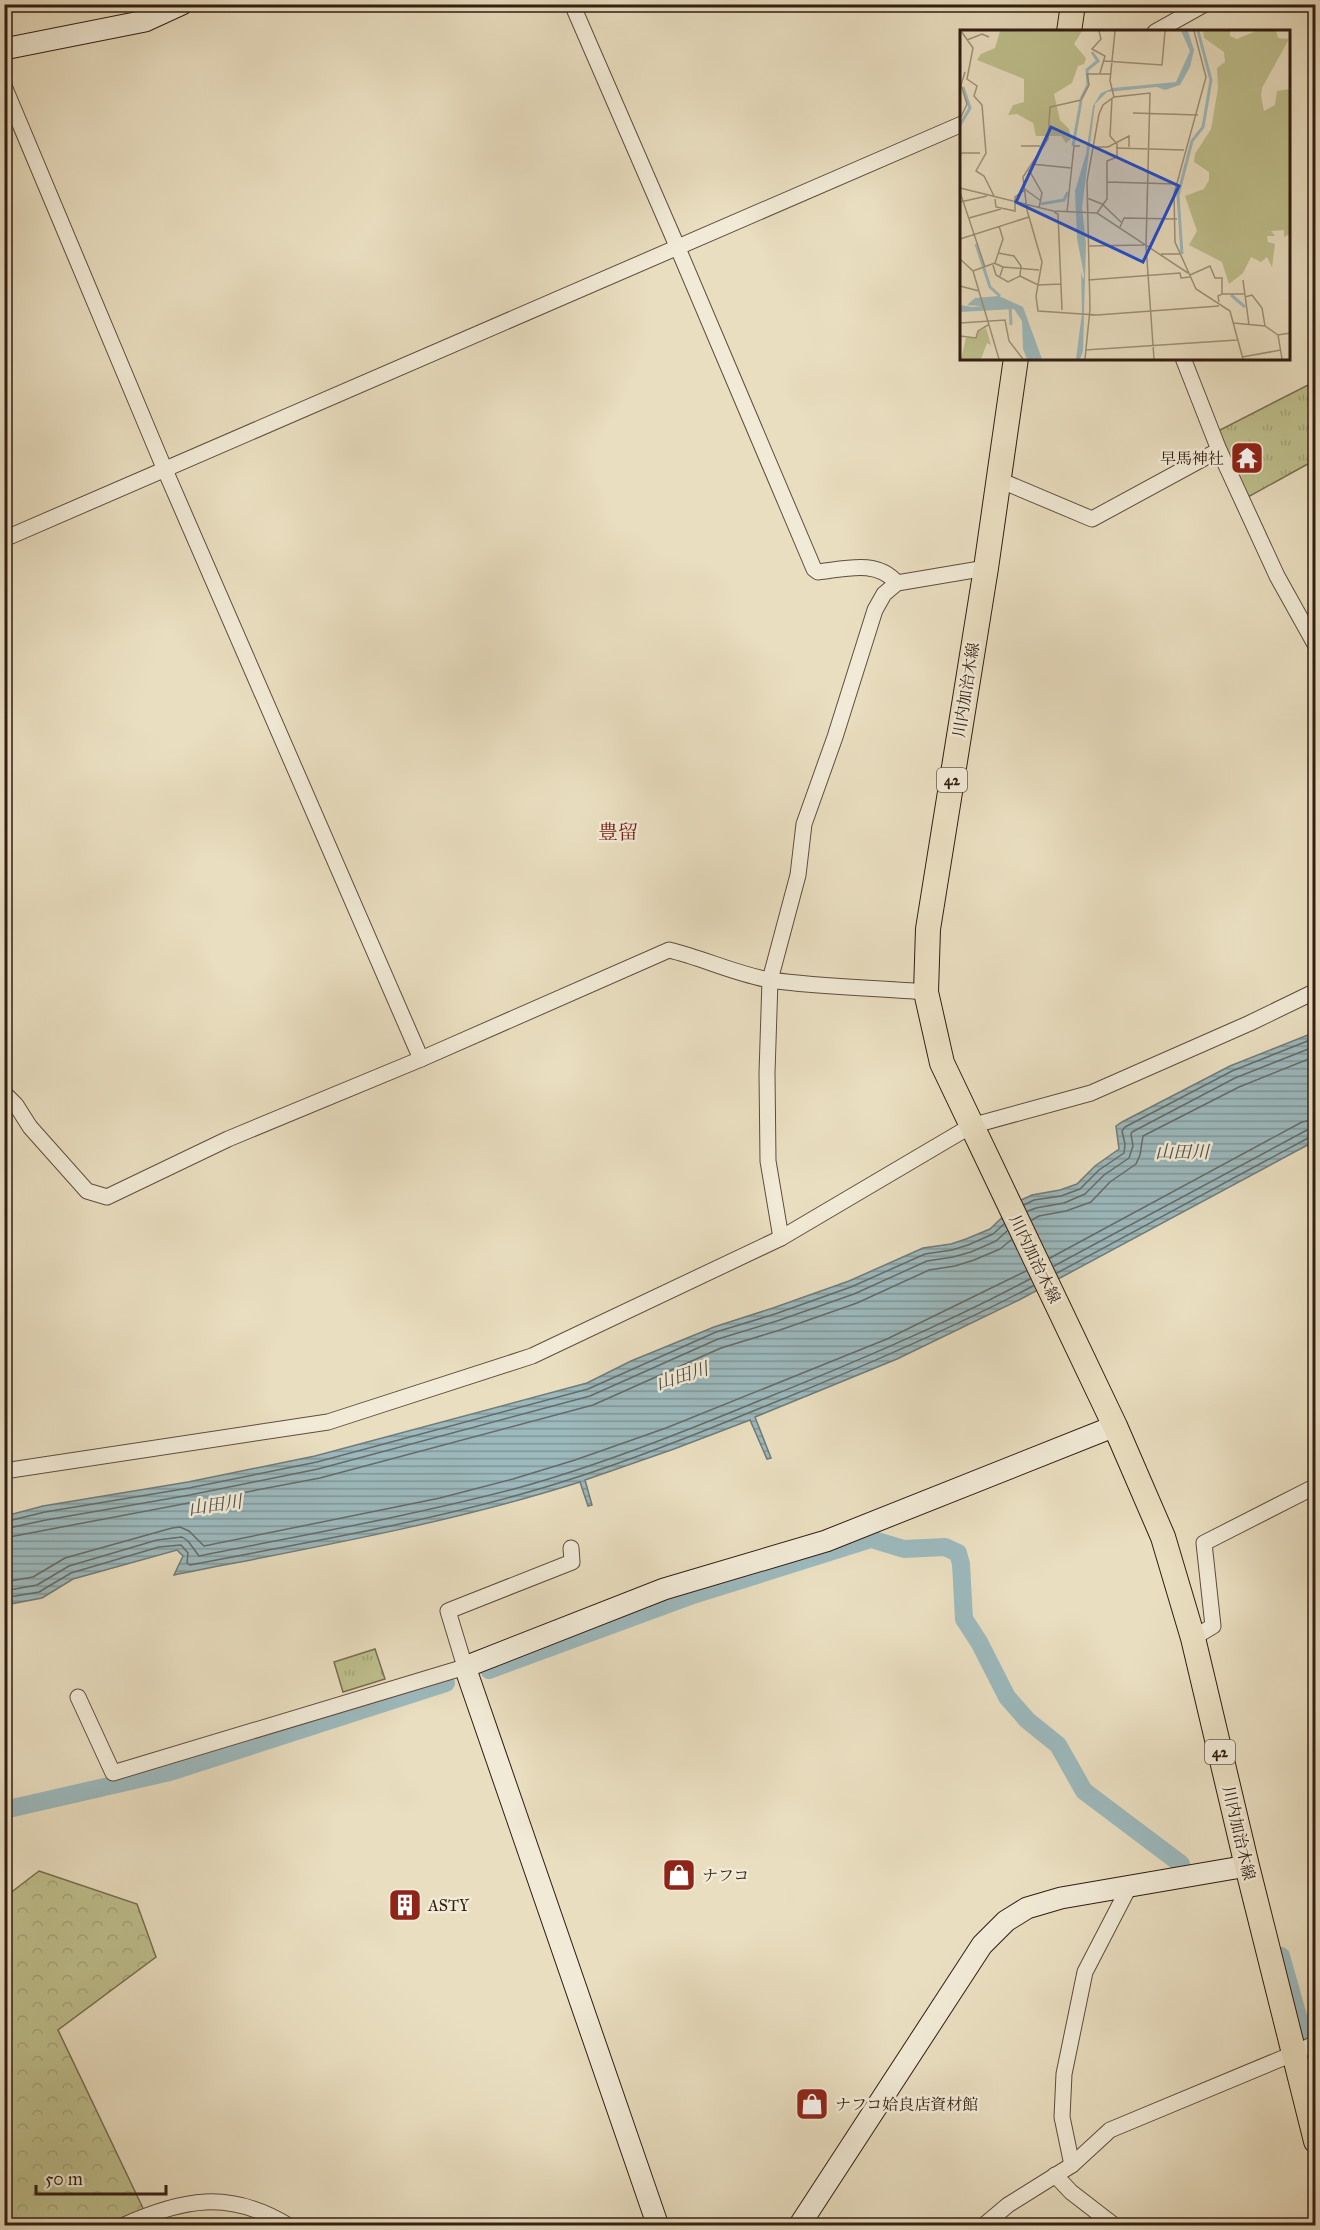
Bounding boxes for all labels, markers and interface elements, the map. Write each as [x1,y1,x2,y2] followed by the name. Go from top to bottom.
[960,30,1290,360] inset map
[1229,440,1265,476] temple icon: 早馬神社
[1160,449,1224,468] place label: 早馬神社
[949,641,983,739] street label: 川内加治木線
[937,768,967,792] road number: 42
[598,820,638,844] district label: 豊留
[1155,1141,1211,1163] water label: 山田川
[1005,1212,1065,1306] street label: 川内加治木線
[653,1357,713,1394] water label: 山田川
[187,1490,245,1520] water label: 山田川
[1205,1740,1235,1764] road number: 42
[1219,1784,1259,1882] street label: 川内加治木線
[661,1857,697,1893] shop icon: ナフコ
[702,1866,749,1885] place label: ナフコ
[387,1887,423,1923] building icon: ASTY
[427,1896,470,1915] place label: ASTY
[794,2086,830,2122] shop icon: ナフコ姶良店資材館
[835,2095,978,2114] place label: ナフコ姶良店資材館
[36,2158,166,2196] scale bar
[45,2168,83,2190] text: 50 m

